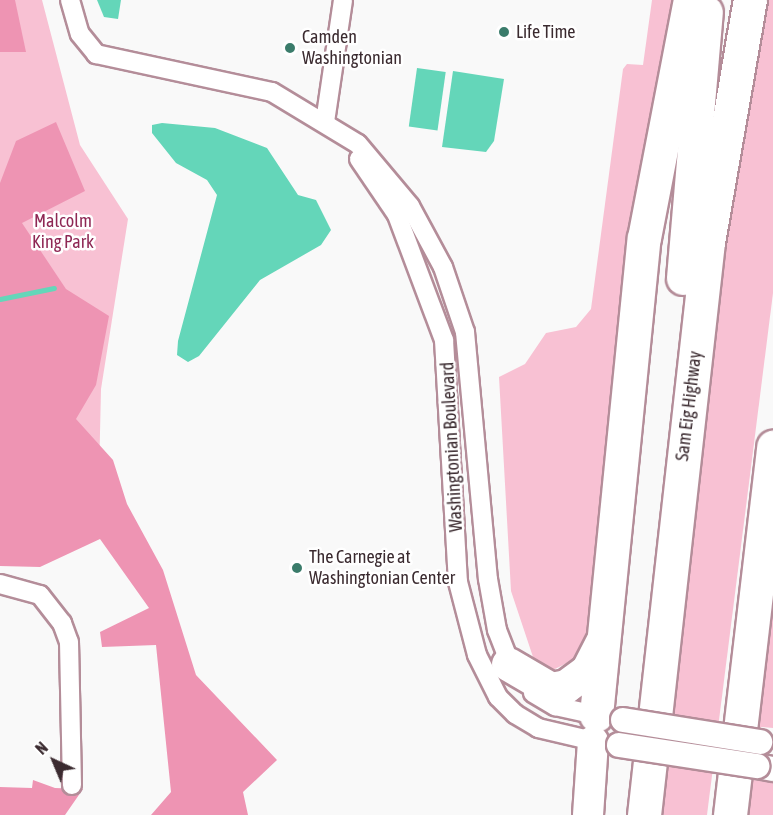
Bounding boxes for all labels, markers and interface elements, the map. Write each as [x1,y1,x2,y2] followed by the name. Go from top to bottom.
[516,21,576,43] place label: Life Time
[497,25,511,39] marker: Life Time
[302,27,402,70] place label: Camden Washingtonian
[283,41,297,55] marker: Camden Washingtonian
[32,211,94,254] park label: Malcolm King Park
[672,350,706,462] street label: Sam Eig Highway
[437,361,467,533] street label: Washingtonian Boulevard
[309,547,455,590] place label: The Carnegie at Washingtonian Center
[290,561,304,575] marker: The Carnegie at Washingtonian Center
[24,731,84,791] north arrow
[32,738,51,758] text: N

